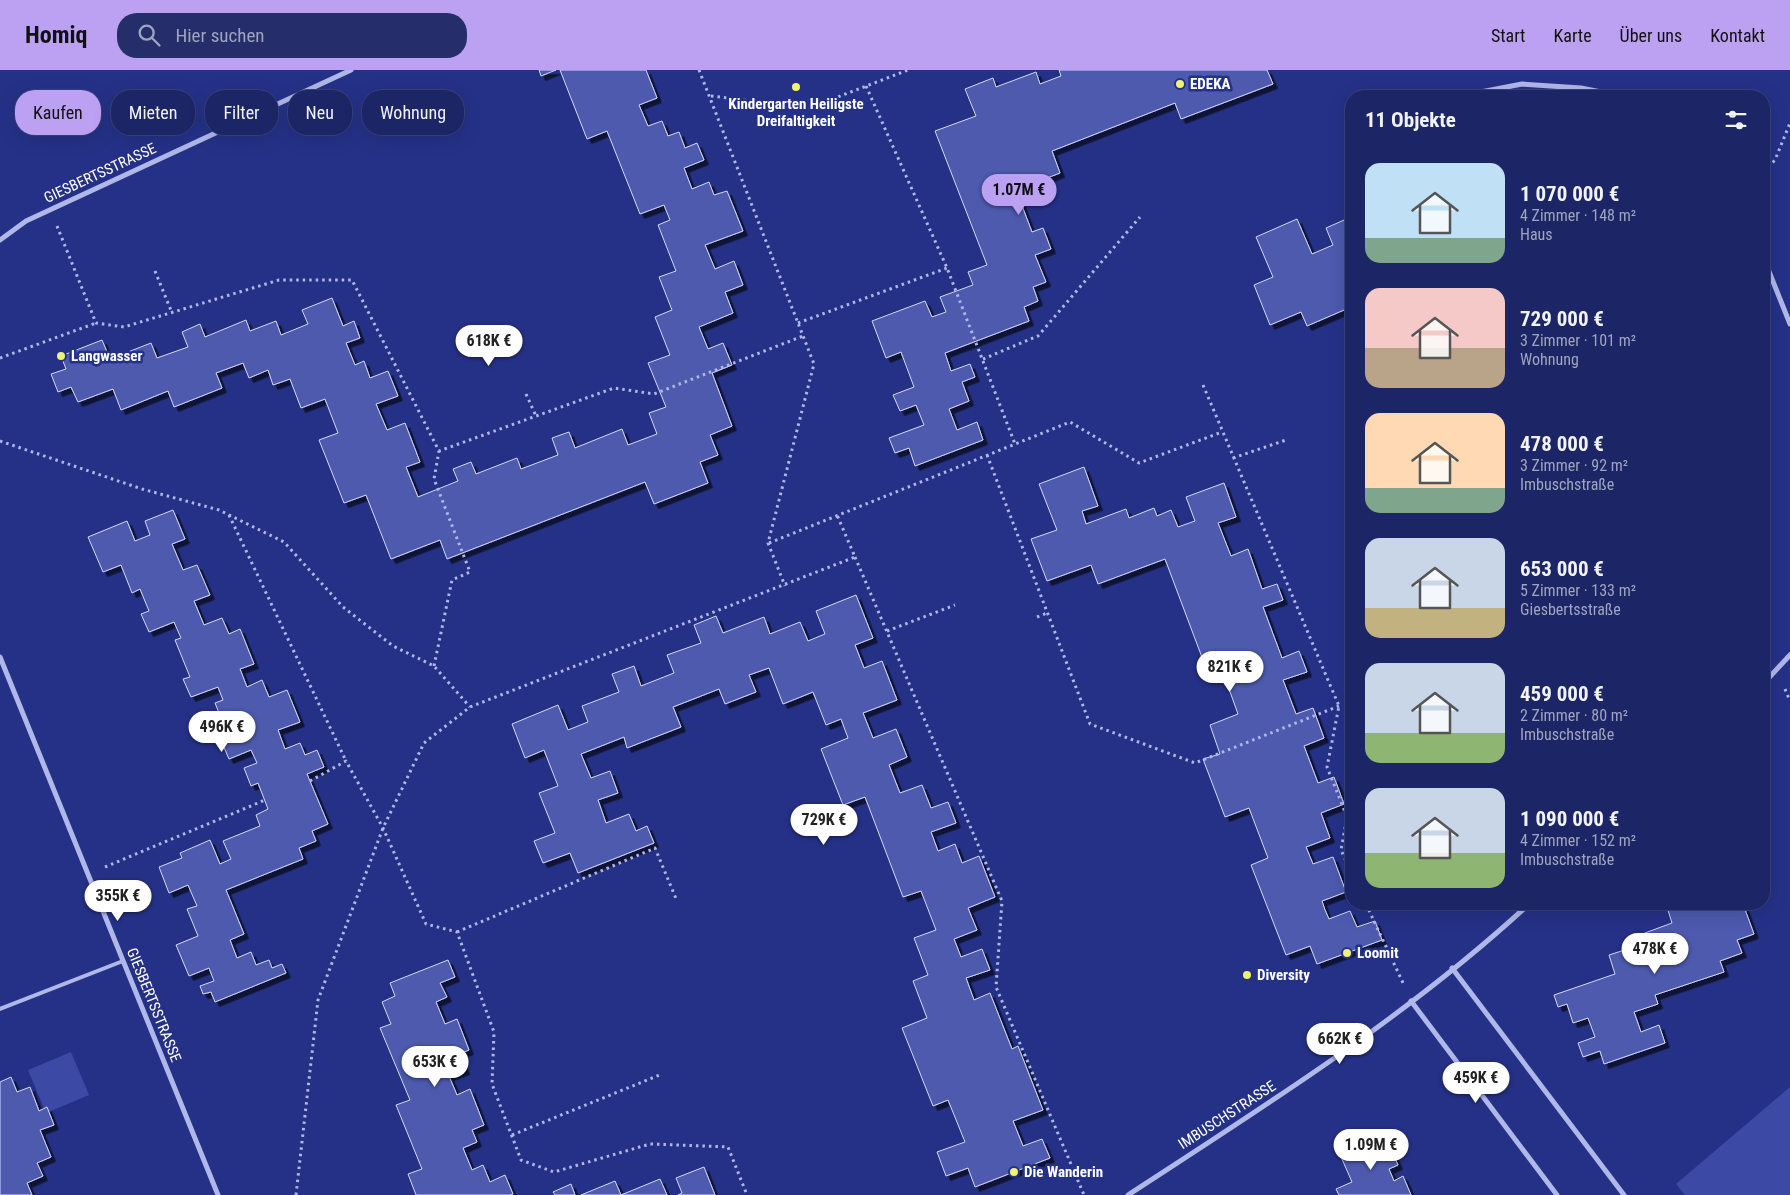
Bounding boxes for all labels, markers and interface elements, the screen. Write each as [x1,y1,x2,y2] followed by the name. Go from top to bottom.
[117,13,467,58] search box
[25,21,87,49] text: Homiq
[135,21,163,49] icon: search
[175,24,265,47] text: Hier suchen
[1491,25,1525,46] text: Start
[1553,25,1592,46] text: Karte
[1620,25,1682,46] text: Über uns
[1710,25,1765,46] text: Kontakt
[1190,75,1230,93] place label: EDEKA
[1174,78,1186,90] marker: EDEKA
[790,81,802,93] marker: Kindergarten Heiligste Dreifaltigkeit
[15,90,101,135] chip: Kaufen
[111,90,195,135] chip: Mieten
[205,90,278,135] chip: Filter
[288,90,352,135] chip: Neu
[362,90,464,135] chip: Wohnung
[728,95,864,130] place label: Kindergarten Heiligste Dreifaltigkeit
[1722,106,1750,134] icon: filters
[1365,108,1456,132] text: 11 Objekte
[41,139,159,207] street label: GIESBERTSSTRASSE
[973,174,1065,216] pin: 1.07M €
[993,180,1045,199] text: 1.07M €
[1520,182,1619,206] text: 1 070 000 €
[1405,183,1465,243] icon: home
[1520,206,1636,225] text: 4 Zimmer · 148 m²
[1520,225,1553,244] text: Haus
[1520,307,1604,331] text: 729 000 €
[1405,308,1465,368] icon: home
[448,324,530,367] pin: 618K €
[467,331,511,350] text: 618K €
[1520,331,1636,350] text: 3 Zimmer · 101 m²
[71,347,143,365] place label: Langwasser
[55,350,67,362] marker: Langwasser
[1520,350,1579,369] text: Wohnung
[1520,432,1604,456] text: 478 000 €
[1405,433,1465,493] icon: home
[1520,456,1628,475] text: 3 Zimmer · 92 m²
[1520,475,1614,494] text: Imbuschstraße
[1520,557,1604,581] text: 653 000 €
[1405,558,1465,618] icon: home
[1520,581,1636,600] text: 5 Zimmer · 133 m²
[1520,600,1621,619] text: Giesbertsstraße
[1189,650,1271,693] pin: 821K €
[1208,657,1252,676] text: 821K €
[1520,682,1604,706] text: 459 000 €
[1405,683,1465,743] icon: home
[1520,706,1628,725] text: 2 Zimmer · 80 m²
[181,710,263,753] pin: 496K €
[200,717,244,736] text: 496K €
[1520,725,1614,744] text: Imbuschstraße
[783,804,865,846] pin: 729K €
[1520,807,1619,831] text: 1 090 000 €
[1405,808,1465,868] icon: home
[802,810,846,829] text: 729K €
[1520,831,1636,850] text: 4 Zimmer · 152 m²
[1520,850,1614,869] text: Imbuschstraße
[77,880,159,922] pin: 355K €
[96,886,140,905] text: 355K €
[1614,932,1696,975] pin: 478K €
[1633,939,1677,958] text: 478K €
[1357,944,1399,962] place label: Loomit
[123,945,185,1065] street label: GIESBERTSSTRASSE
[1341,947,1353,959] marker: Loomit
[1257,966,1310,984] place label: Diversity
[1241,969,1253,981] marker: Diversity
[1299,1022,1381,1065] pin: 662K €
[1318,1029,1362,1048] text: 662K €
[394,1046,476,1088] pin: 653K €
[413,1052,457,1071] text: 653K €
[1435,1062,1517,1104] pin: 459K €
[1454,1068,1498,1087] text: 459K €
[1175,1077,1279,1153] street label: IMBUSCHSTRASSE
[1325,1128,1417,1171] pin: 1.09M €
[1345,1135,1397,1154] text: 1.09M €
[1024,1163,1103,1181] place label: Die Wanderin
[1008,1166,1020,1178] marker: Die Wanderin

